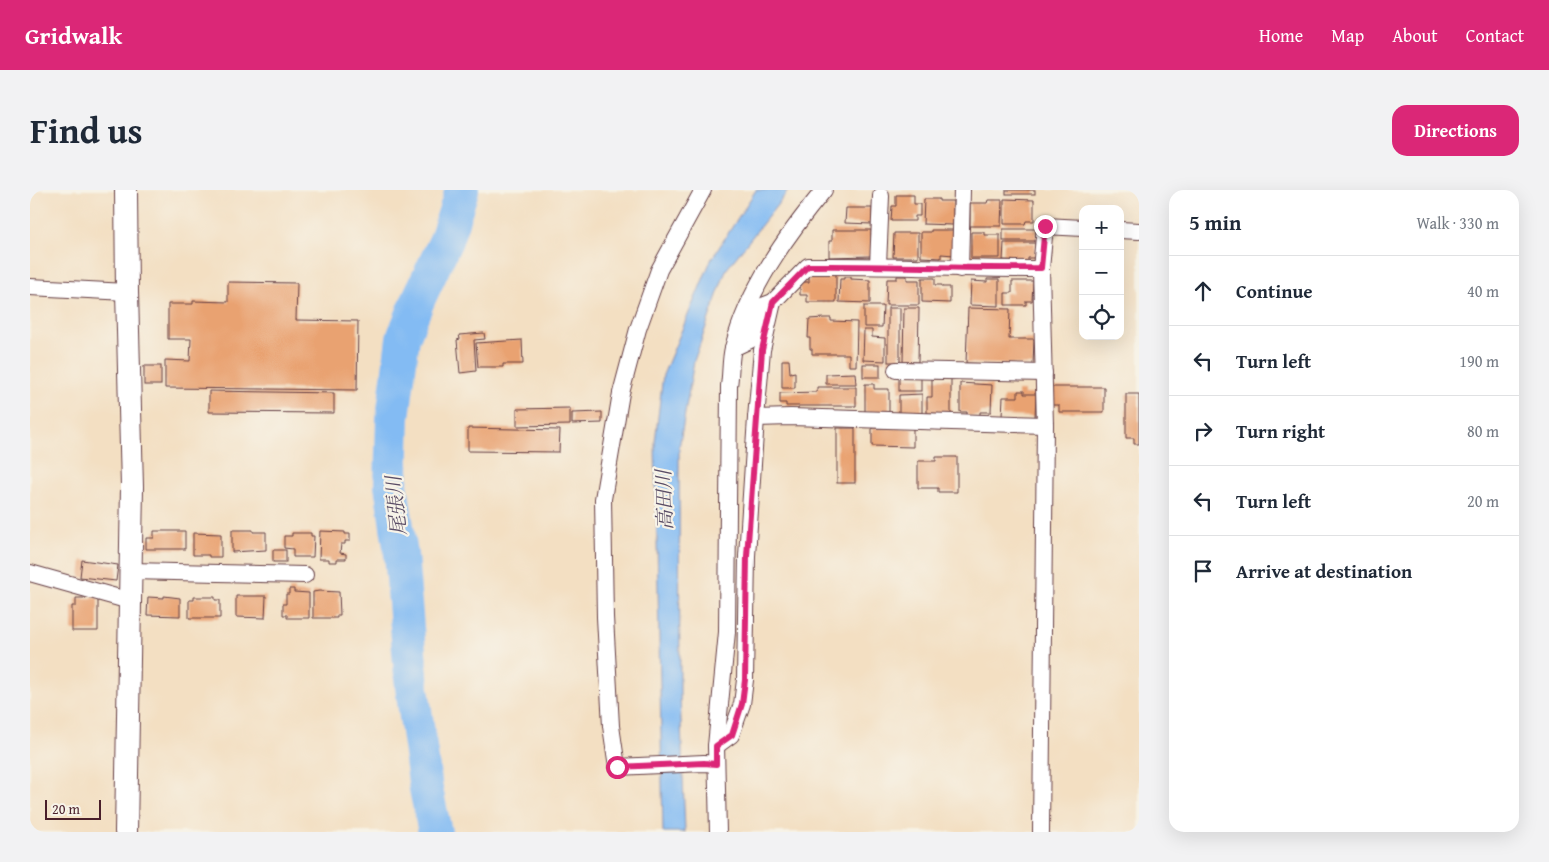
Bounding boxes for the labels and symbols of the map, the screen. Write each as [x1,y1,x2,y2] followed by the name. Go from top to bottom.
[1034,215,1057,238] route end
[648,468,679,531] water label: 高田川
[378,473,413,537] water label: 尾張川
[606,756,629,779] route start
[45,797,101,820] scale bar

